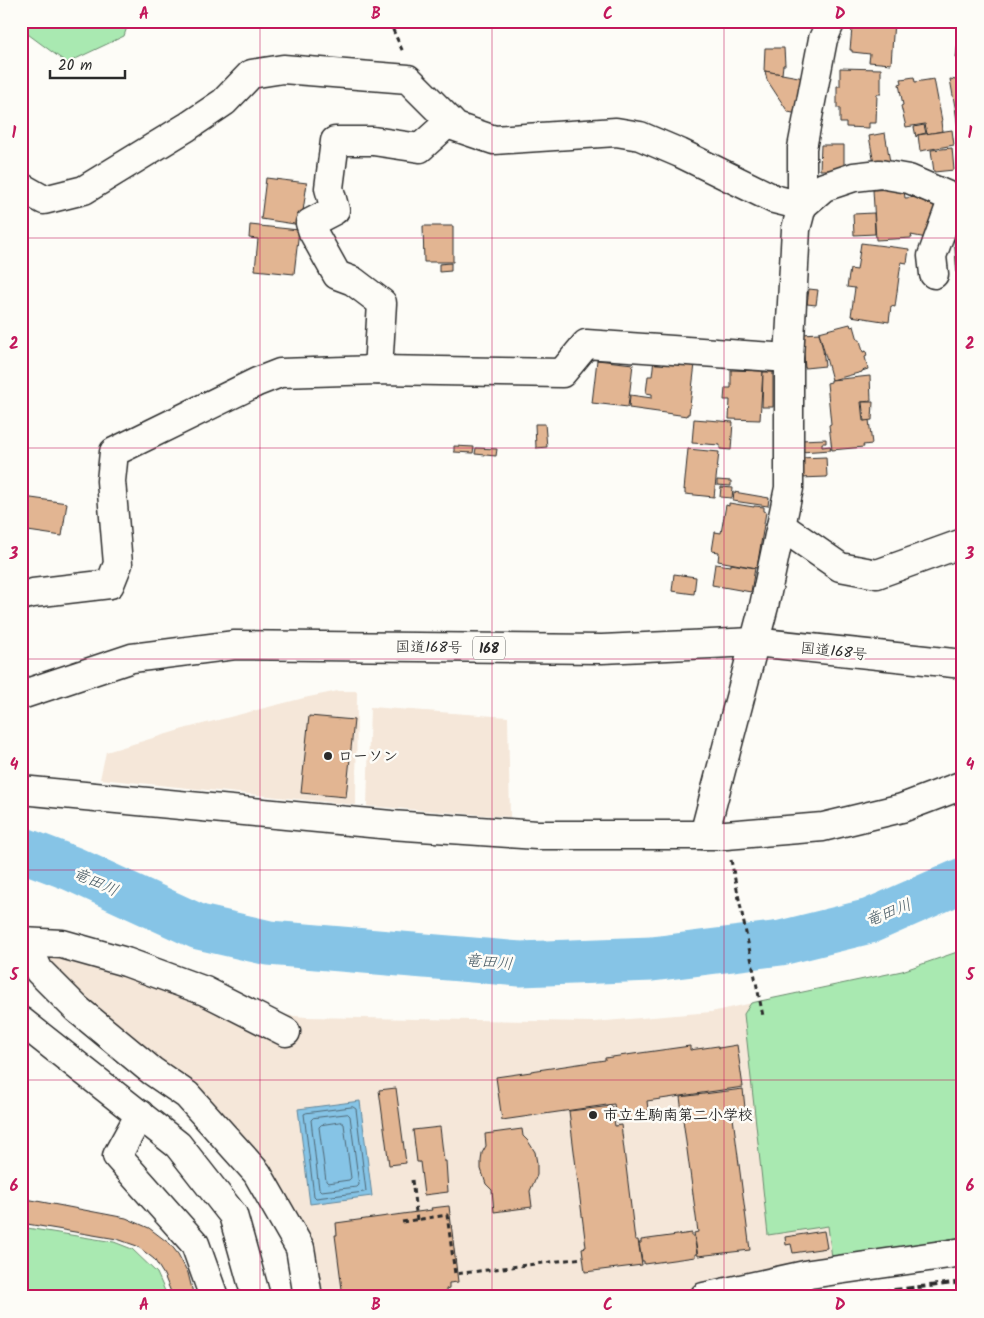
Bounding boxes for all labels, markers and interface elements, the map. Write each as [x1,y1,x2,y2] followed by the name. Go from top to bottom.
[139,2,149,27] text: A
[371,2,381,27] text: B
[603,2,613,27] text: C
[835,2,846,27] text: D
[50,48,125,80] scale bar
[58,54,92,78] text: 20 m
[12,121,17,146] text: 1
[968,121,973,146] text: 1
[9,332,19,357] text: 2
[965,332,975,357] text: 2
[9,542,19,567] text: 3
[965,542,975,567] text: 3
[395,635,463,661] street label: 国道168号
[473,636,505,660] road number: 168
[799,637,869,667] street label: 国道168号
[338,745,398,769] place label: ローソン
[322,750,334,762] marker: ローソン
[10,753,19,778] text: 4
[966,753,975,778] text: 4
[68,861,122,904] water label: 竜田川
[862,893,916,934] water label: 竜田川
[464,948,514,977] water label: 竜田川
[9,963,20,988] text: 5
[965,963,976,988] text: 5
[603,1104,753,1128] place label: 市立生駒南第二小学校
[587,1109,599,1121] marker: 市立生駒南第二小学校
[10,1174,19,1199] text: 6
[966,1174,975,1199] text: 6
[139,1293,149,1318] text: A
[371,1293,381,1318] text: B
[603,1293,613,1318] text: C
[835,1293,846,1318] text: D

